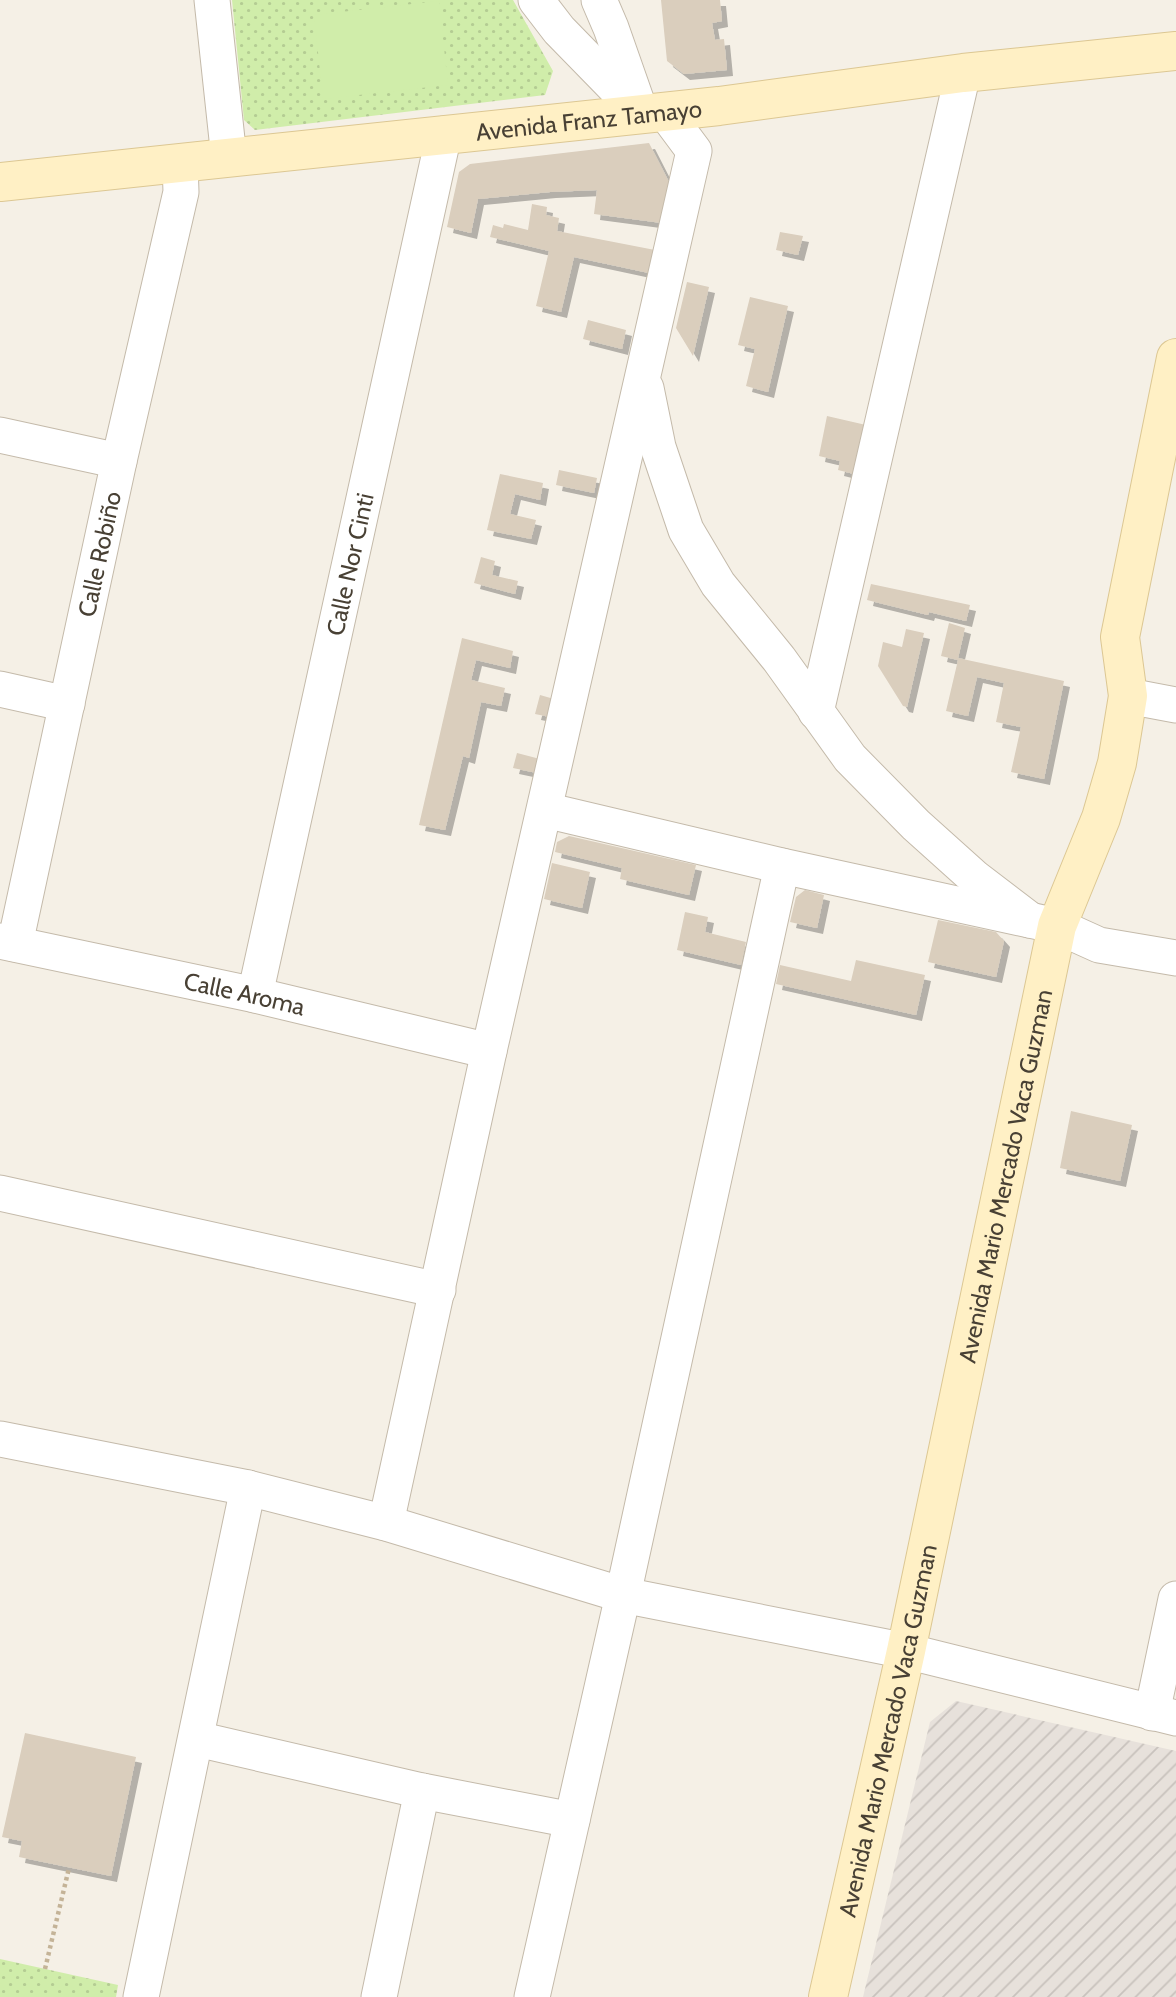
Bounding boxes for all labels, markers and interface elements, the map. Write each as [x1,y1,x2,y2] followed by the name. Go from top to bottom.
[474,93,703,146] street label: Avenida Franz Tamayo
[71,489,127,619] street label: Calle Robiño
[320,490,379,638] street label: Calle Nor Cinti
[181,966,308,1021] street label: Calle Aroma
[952,986,1058,1365] street label: Avenida Mario Mercado Vaca Guzman
[832,1542,942,1920] street label: Avenida Mario Mercado Vaca Guzman

